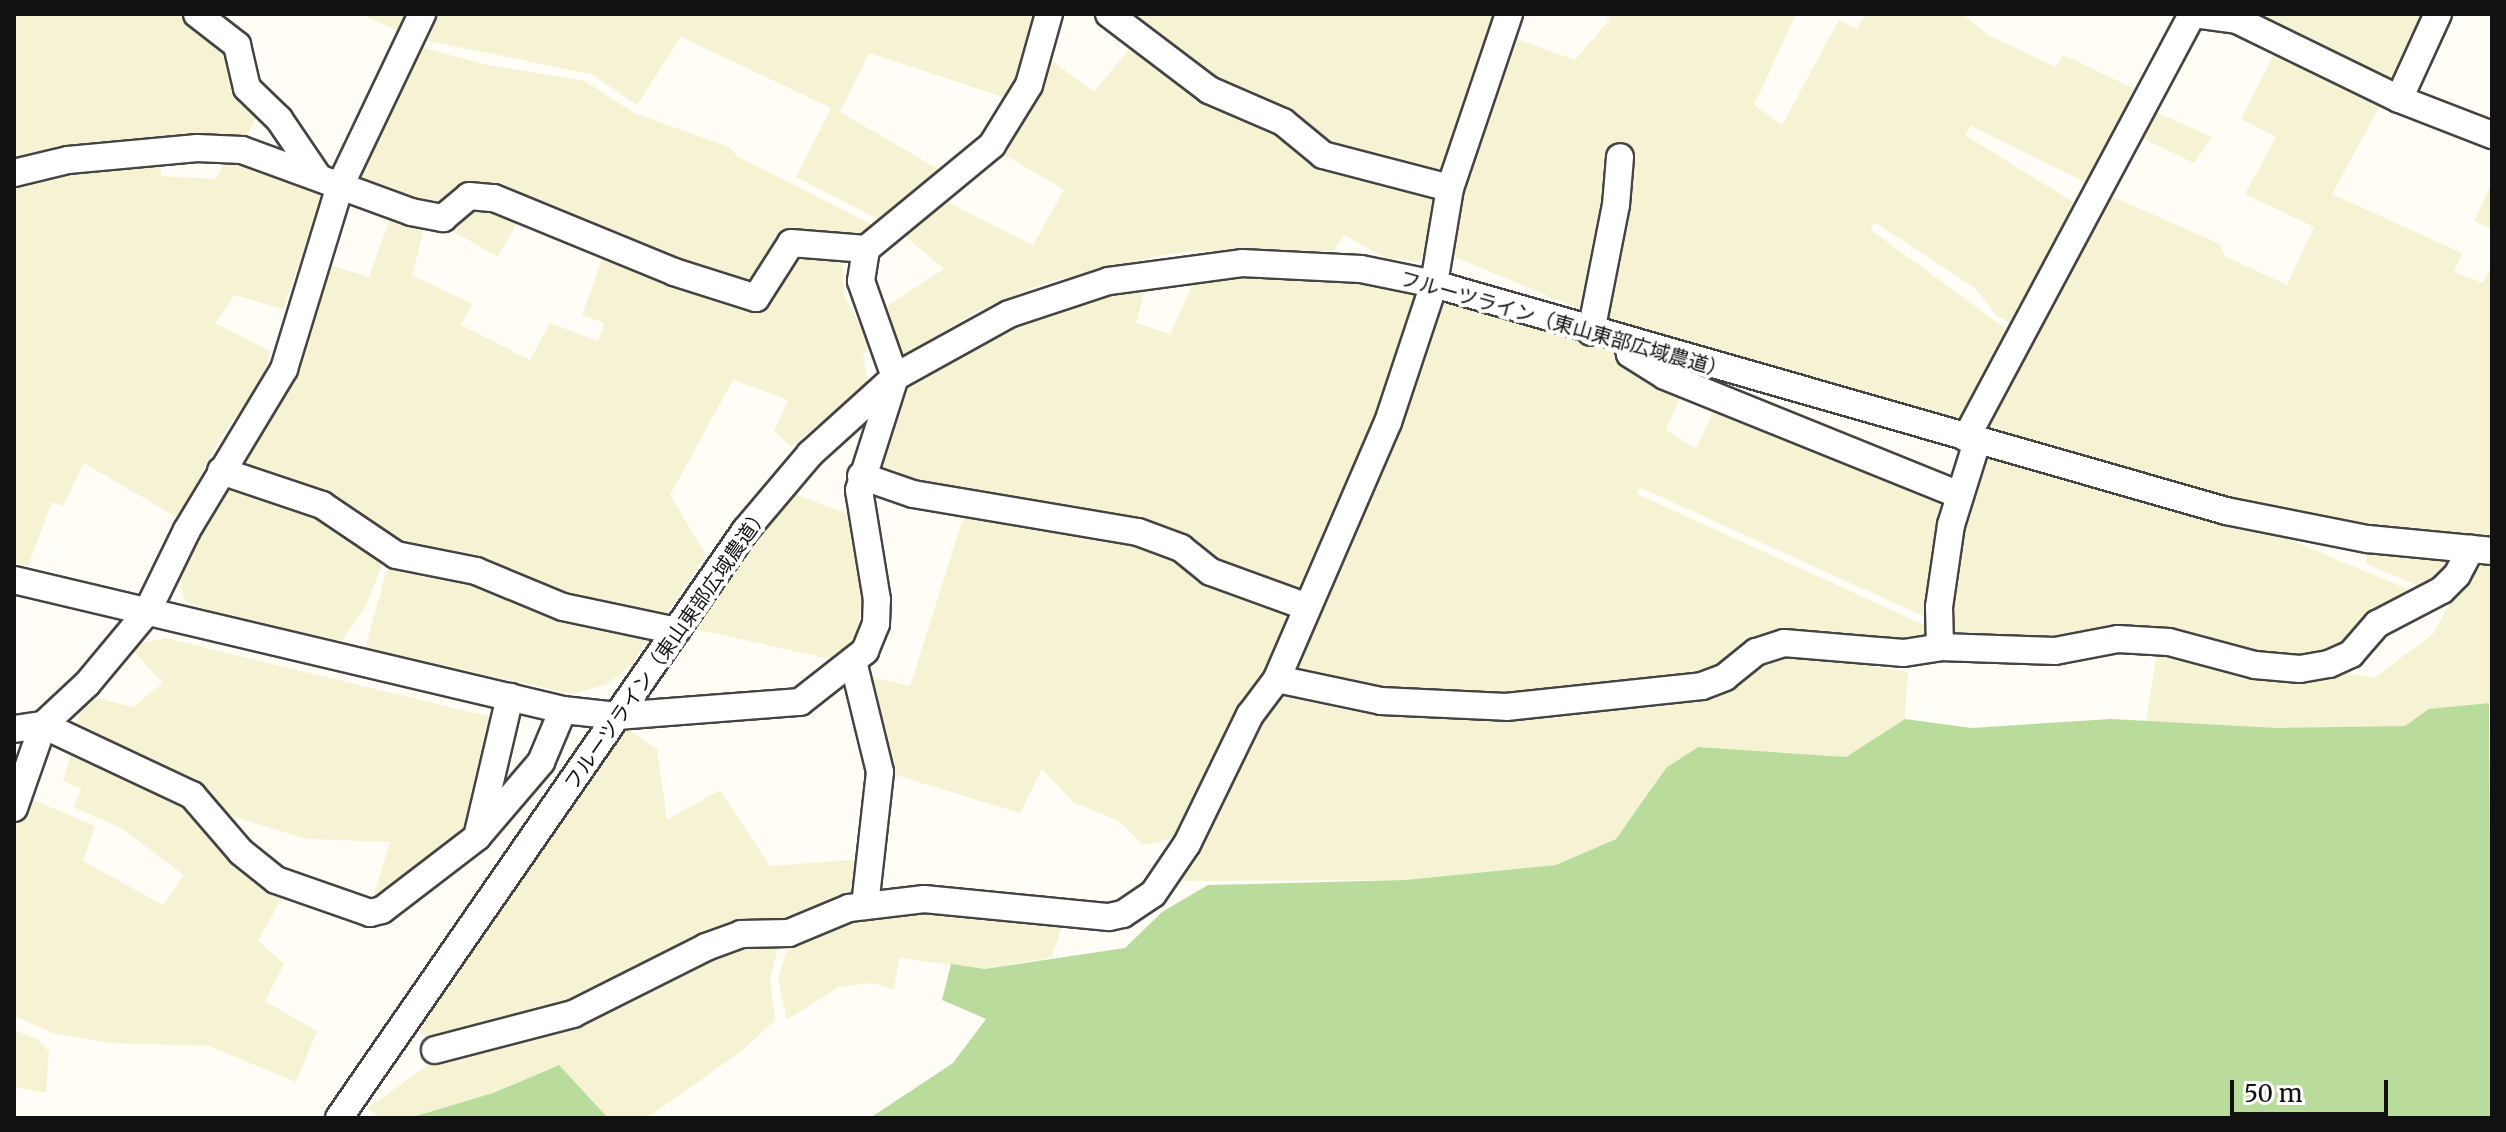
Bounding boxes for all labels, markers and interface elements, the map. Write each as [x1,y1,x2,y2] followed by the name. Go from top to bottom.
[1397,266,1731,382] street label: フルーツライン（東山東部広域農道）
[559,502,773,794] street label: フルーツライン（東山東部広域農道）
[2234,1064,2392,1114] scale bar
[2244,1078,2303,1109] text: 50 m

